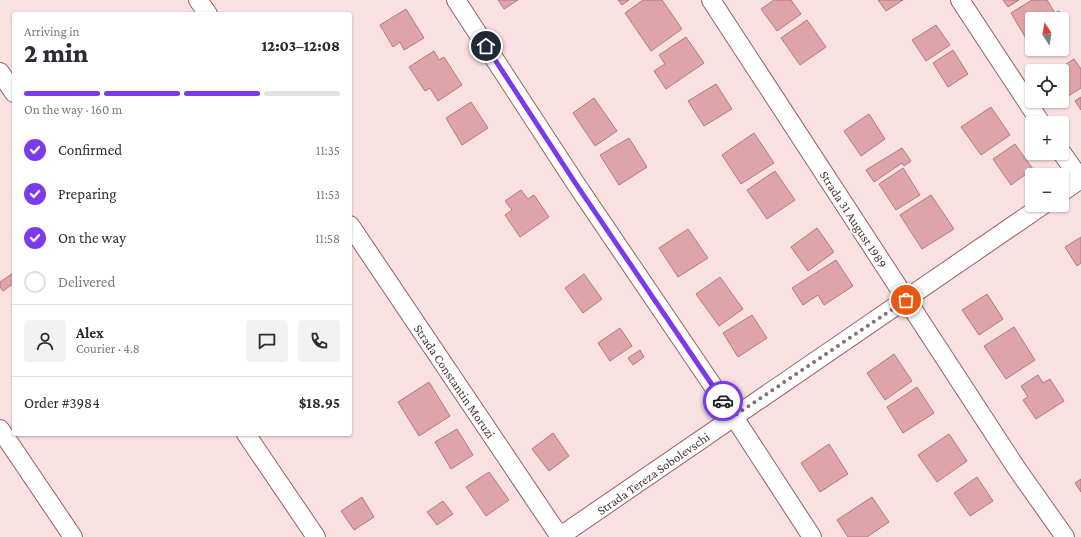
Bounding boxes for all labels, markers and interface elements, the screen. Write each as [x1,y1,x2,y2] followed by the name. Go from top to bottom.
[1025,12,1069,56] north arrow
[1025,12,1069,212] map controls
[24,24,80,39] text: Arriving in
[469,29,503,63] pin
[475,35,497,57] icon: home
[261,38,340,54] text: 12:03–12:08
[24,39,88,68] text: 2 min
[1025,64,1069,108] button: locate
[24,102,122,117] text: On the way · 160 m
[1025,116,1069,160] button: +
[24,139,46,161] icon: check
[58,142,122,158] text: Confirmed
[316,143,340,158] text: 11:35
[817,168,891,271] street label: Strada 31 August 1989
[1025,168,1069,212] button: −
[24,183,46,205] icon: check
[58,186,117,202] text: Preparing
[316,187,340,202] text: 11:53
[24,227,46,249] icon: check
[58,230,126,246] text: On the way
[315,231,340,246] text: 11:58
[58,274,115,290] text: Delivered
[889,283,923,317] pin
[895,289,917,311] icon: bag
[24,320,66,362] button: person
[246,320,288,362] button: chat
[298,320,340,362] button: phone
[411,321,499,442] street label: Strada Constantin Moruzi
[76,325,104,341] text: Alex
[76,341,140,356] text: Courier · 4.8
[703,381,743,421] courier
[712,390,734,412] icon: car
[24,395,100,411] text: Order #3984
[299,395,340,411] text: $18.95
[594,429,713,518] street label: Strada Tereza Sobolevschi

